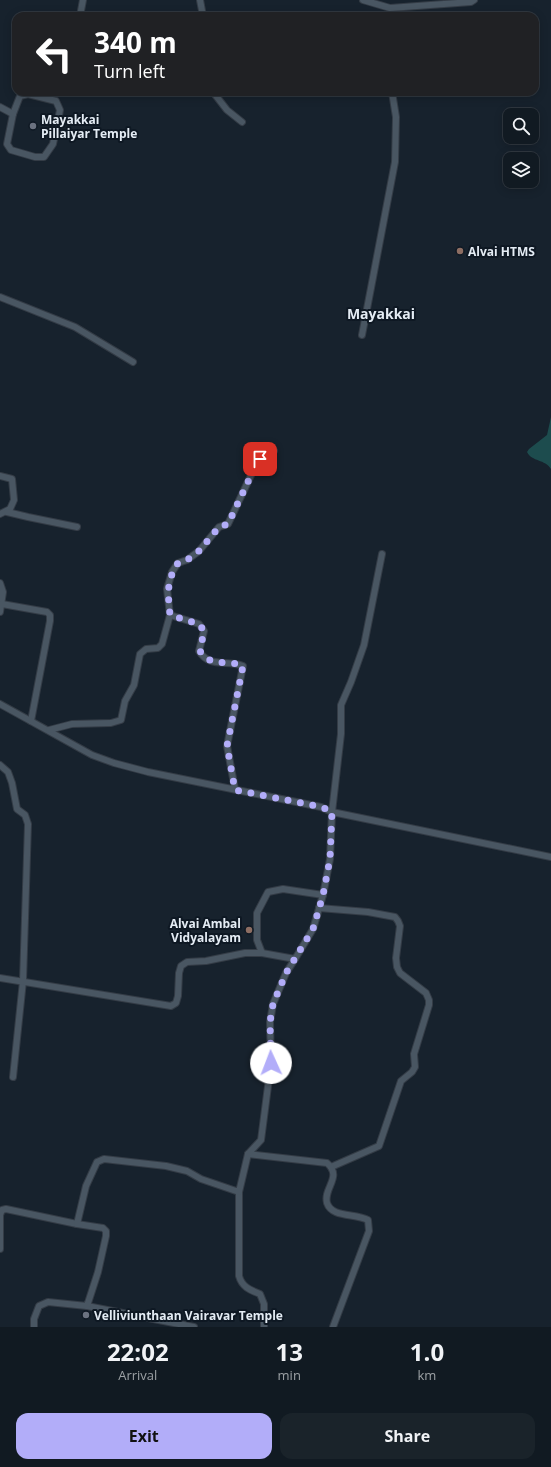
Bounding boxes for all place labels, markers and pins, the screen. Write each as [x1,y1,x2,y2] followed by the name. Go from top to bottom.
[41,111,137,142] place label: Mayakkai Pillaiyar Temple
[28,121,38,131] marker: Mayakkai Pillaiyar Temple
[468,243,535,260] place label: Alvai HTMS
[455,246,465,256] marker: Alvai HTMS
[243,442,277,476] pin
[170,915,241,946] place label: Alvai Ambal Vidyalayam
[244,925,254,935] marker: Alvai Ambal Vidyalayam
[94,1307,283,1324] place label: Velliviunthaan Vairavar Temple
[81,1310,91,1320] marker: Velliviunthaan Vairavar Temple

